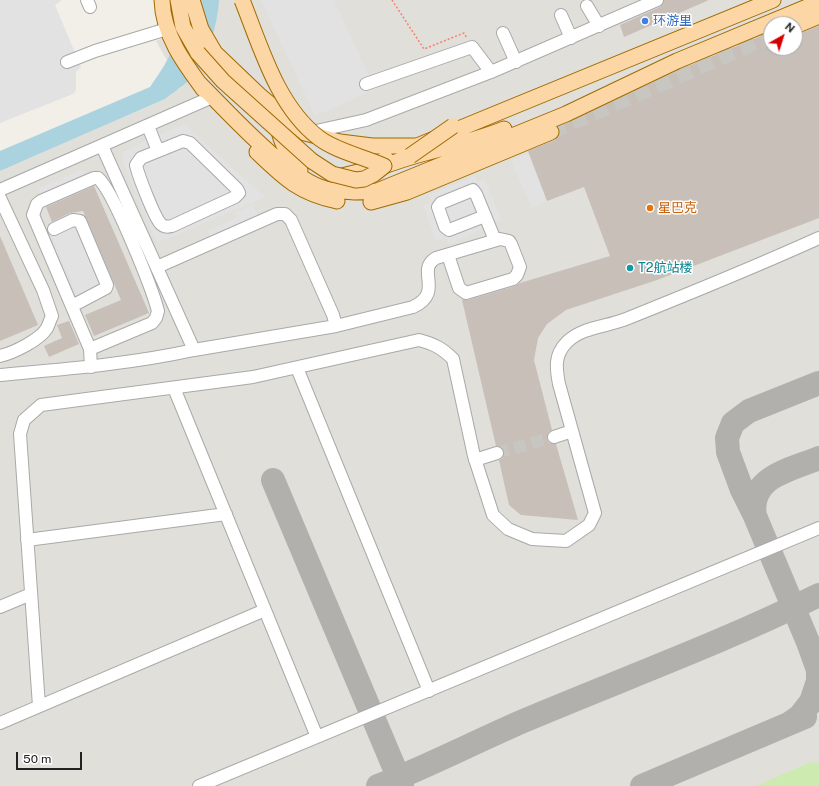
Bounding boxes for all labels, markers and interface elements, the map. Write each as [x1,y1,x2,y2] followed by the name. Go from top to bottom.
[653,13,692,29] place label: 环游里
[640,16,650,26] marker: 环游里
[763,16,803,56] north arrow
[783,20,797,35] text: N
[658,200,697,216] place label: 星巴克
[645,203,655,213] marker: 星巴克
[638,260,692,276] place label: T2航站楼
[625,263,635,273] marker: T2航站楼
[18,744,84,770] scale bar
[23,752,51,766] text: 50 m

